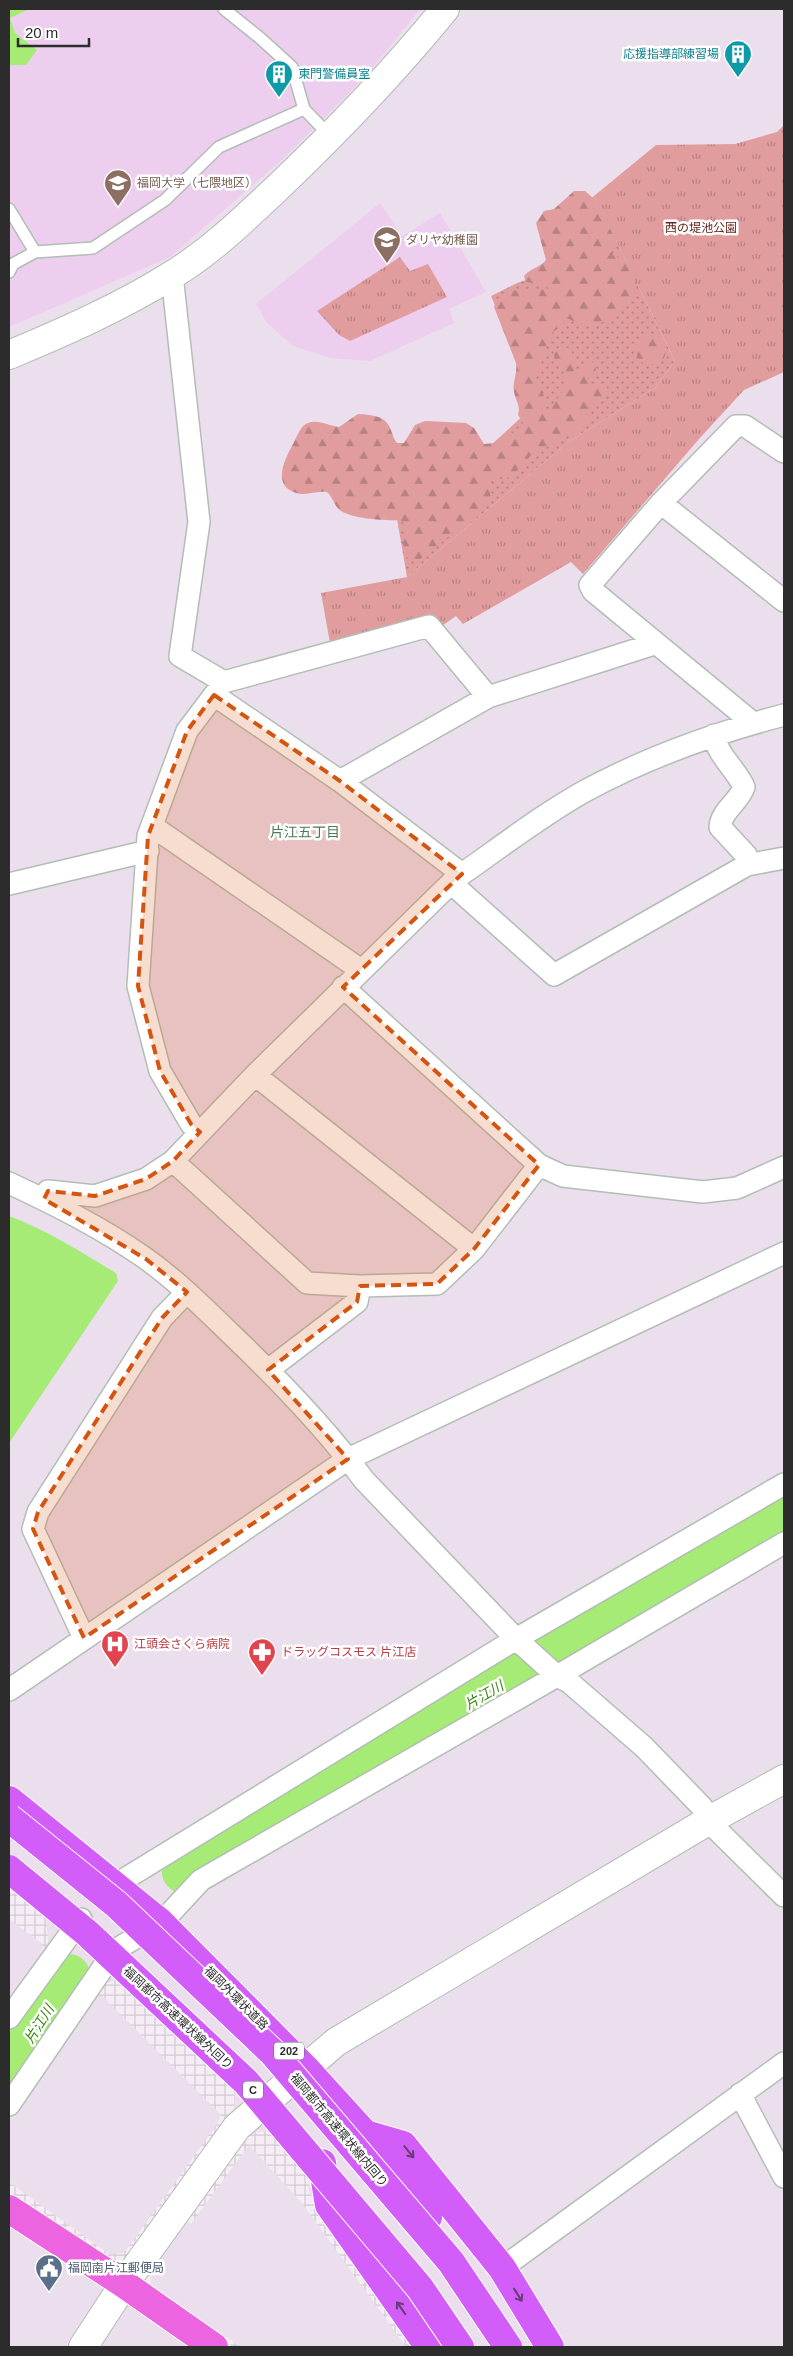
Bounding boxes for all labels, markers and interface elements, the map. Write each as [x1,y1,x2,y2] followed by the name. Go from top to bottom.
[18,15,89,47] scale bar
[25,24,58,41] text: 20 m
[723,39,753,78] building icon: 応援指導部練習場
[623,47,719,61] place label: 応援指導部練習場
[264,59,294,98] building icon: 東門警備員室
[298,67,370,81] place label: 東門警備員室
[103,168,133,207] school or university icon: 福岡大学（七隈地区）
[137,176,257,190] place label: 福岡大学（七隈地区）
[665,221,737,235] park label: 西の堤池公園
[372,225,402,264] school or university icon: ダリヤ幼稚園
[406,233,478,247] place label: ダリヤ幼稚園
[270,824,340,840] district label: 片江五丁目
[100,1629,130,1668] hospital icon: 江頭会さくら病院
[134,1637,230,1651] place label: 江頭会さくら病院
[247,1637,277,1676] pharmacy icon: ドラッグコスモス 片江店
[281,1645,416,1659] place label: ドラッグコスモス 片江店
[462,1677,508,1712] water label: 片江川
[201,1963,271,2033] street label: 福岡外環状道路
[121,1964,235,2072] street label: 福岡都市高速環状線外回り
[21,2000,58,2046] water label: 片江川
[274,2042,304,2060] road number: 202
[287,2070,391,2190] street label: 福岡都市高速環状線内回り
[243,2082,263,2098] road number: C
[403,2145,414,2158] one-way arrow
[34,2253,64,2292] public building icon: 福岡南片江郵便局
[68,2261,164,2275] place label: 福岡南片江郵便局
[514,2287,524,2301] one-way arrow
[396,2301,406,2315] one-way arrow

